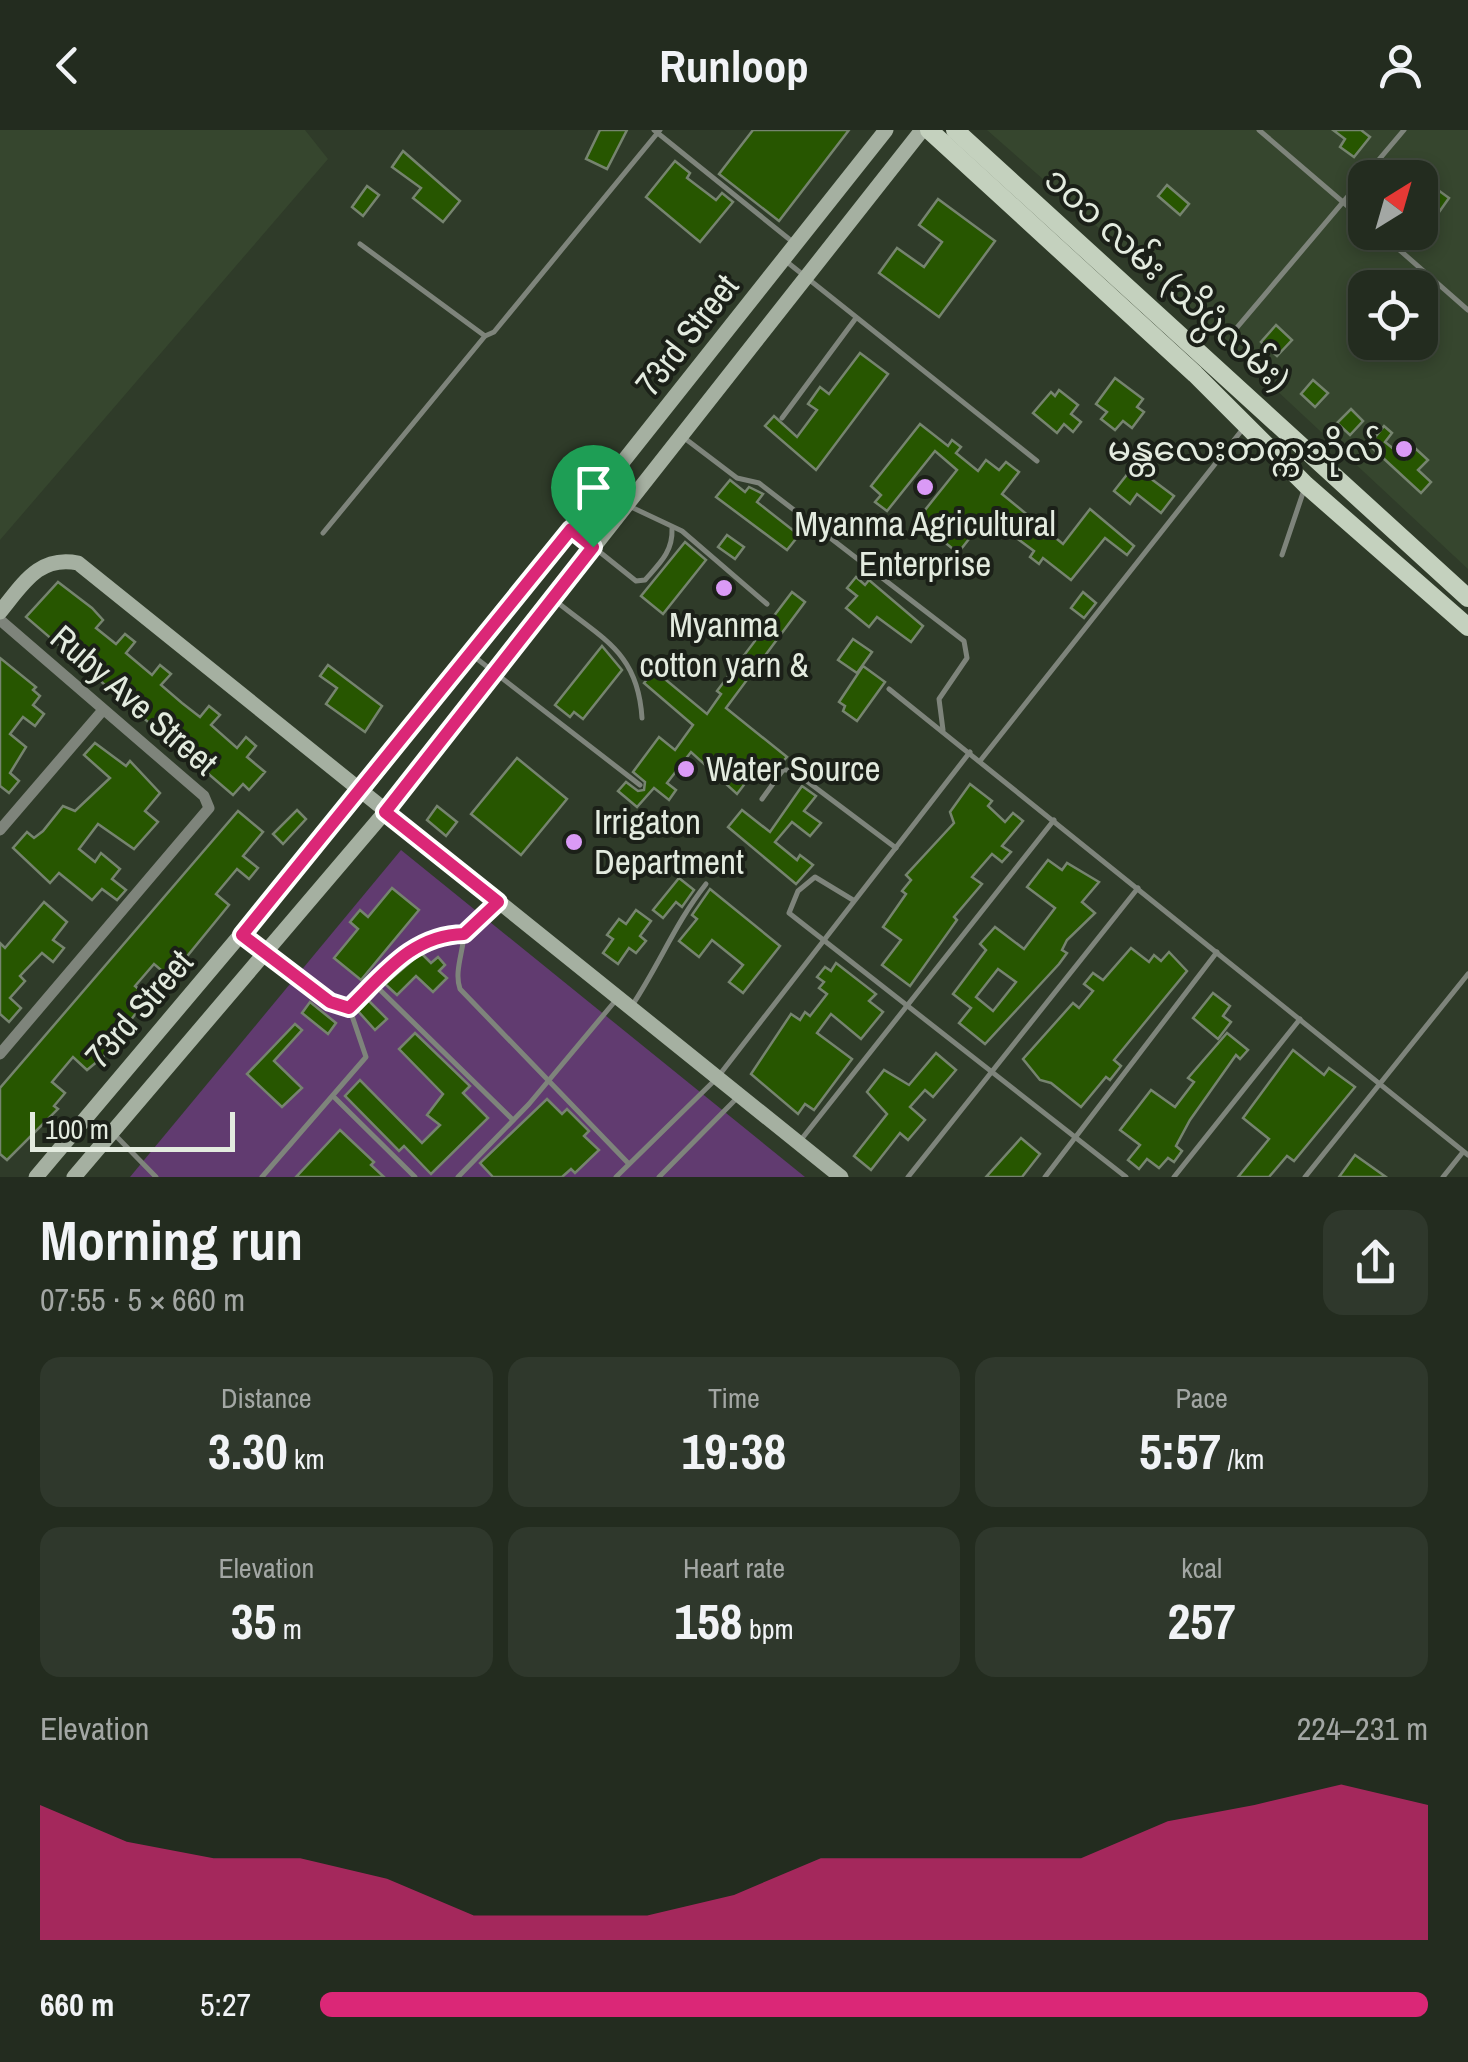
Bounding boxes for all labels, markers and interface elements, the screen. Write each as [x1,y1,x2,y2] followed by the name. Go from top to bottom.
[659,35,809,96] text: Runloop
[40,38,95,93] icon: back
[1373,38,1428,93] icon: person
[1031,156,1300,406] street label: ၁၀၁ လမ်း (သိပ္ပံလမ်း)
[1348,160,1438,250] north arrow
[1348,160,1438,360] map controls
[624,264,749,405] street label: 73rd Street
[1348,270,1438,360] button: locate
[1108,425,1384,477] place label: မန္တလေးတက္ကသိုလ်
[1393,438,1415,460] marker: မန္တလေးတက္ကသိုလ်
[551,445,636,548] pin
[566,460,621,515] icon: arrive
[914,476,936,498] marker: Myanma Agricultural Enterprise
[794,500,1056,587] place label: Myanma Agricultural Enterprise
[713,577,735,599] marker: Myanma cotton yarn &
[639,601,809,688] place label: Myanma cotton yarn &
[41,614,228,785] street label: Ruby Ave Street
[706,745,880,792] place label: Water Source
[675,758,697,780] marker: Water Source
[594,798,744,885] place label: Irrigaton Department
[563,831,585,853] marker: Irrigaton Department
[74,940,203,1078] street label: 73rd Street
[30,1107,235,1151] scale bar
[45,1110,109,1148] text: 100 m
[40,1203,303,1277] text: Morning run
[1323,1210,1428,1315] button: share
[40,1278,245,1321] text: 07:55 · 5 × 660 m
[221,1379,312,1417] text: Distance
[708,1379,760,1417] text: Time
[1175,1379,1228,1417] text: Pace
[208,1417,288,1485] text: 3.30
[682,1417,786,1485] text: 19:38
[1139,1417,1221,1485] text: 5:57
[288,1440,325,1478] text: km
[1221,1440,1264,1478] text: /km
[218,1549,314,1587] text: Elevation
[683,1549,785,1587] text: Heart rate
[1181,1549,1222,1587] text: kcal
[231,1587,276,1655] text: 35
[674,1587,743,1655] text: 158
[1167,1587,1236,1655] text: 257
[276,1610,302,1648] text: m
[743,1610,794,1648] text: bpm
[40,1707,149,1750] text: Elevation
[1297,1707,1428,1750] text: 224–231 m
[40,1983,114,2026] text: 660 m
[200,1983,251,2026] text: 5:27

